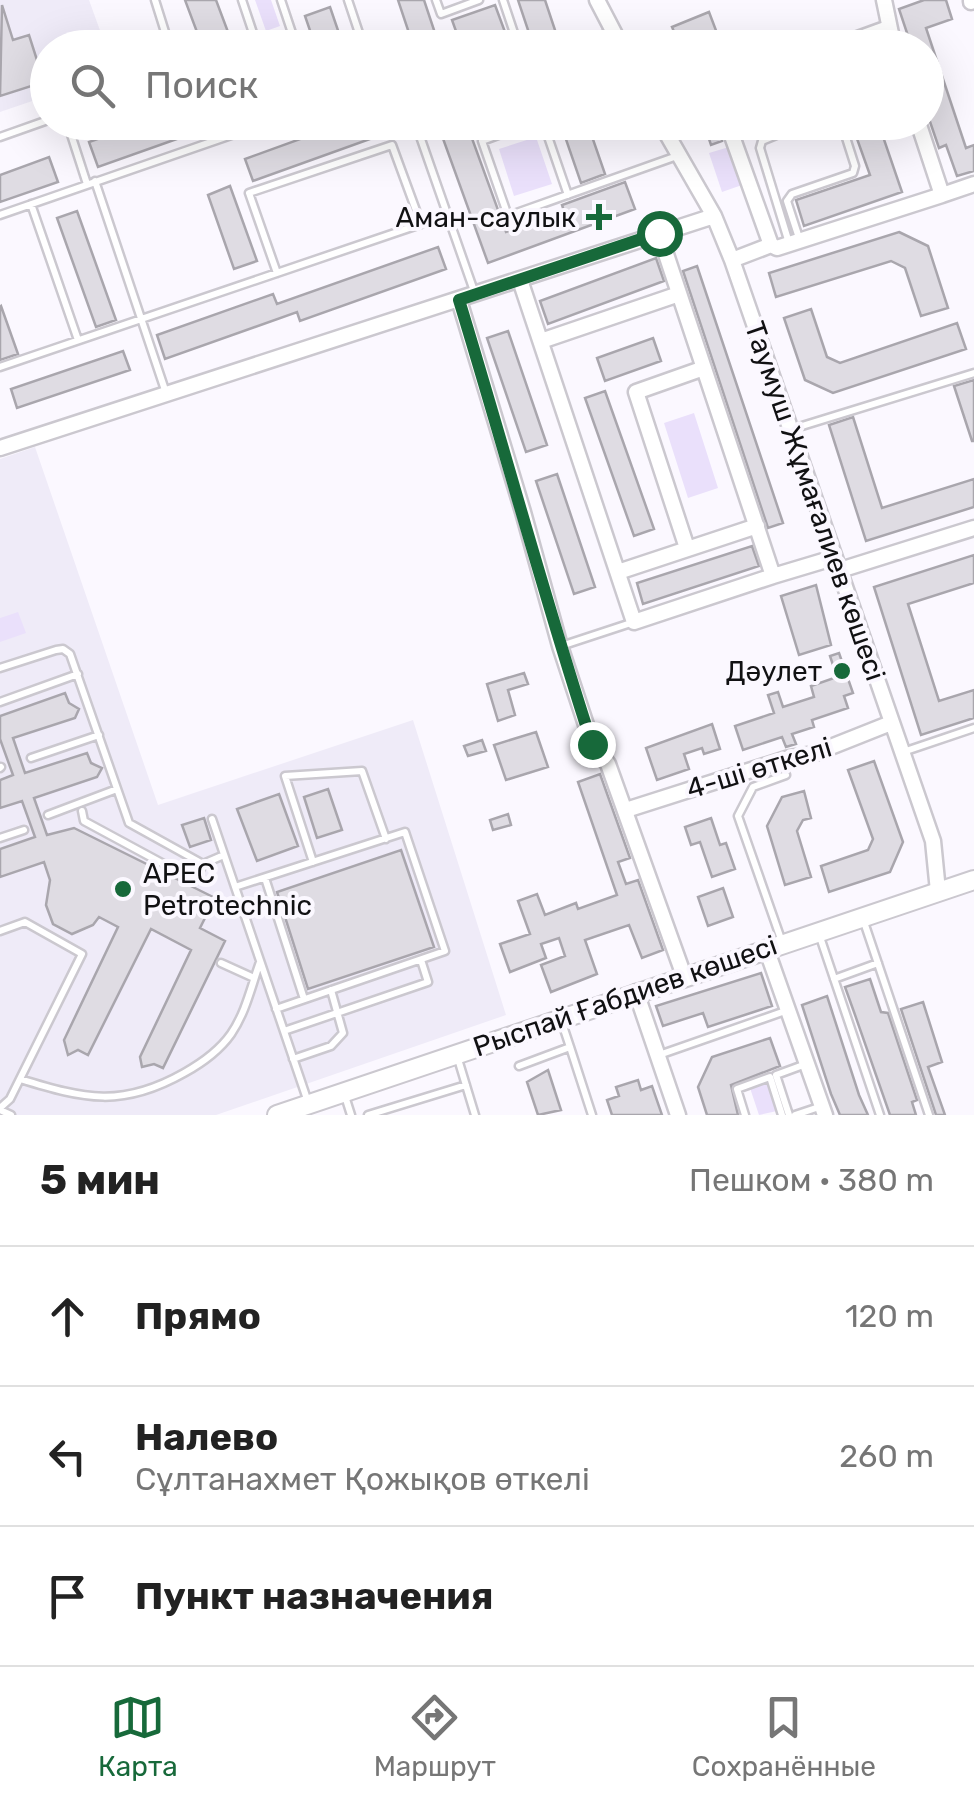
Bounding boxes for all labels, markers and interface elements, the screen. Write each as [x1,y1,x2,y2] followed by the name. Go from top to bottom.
[30,30,944,140] search box
[65,58,120,113] icon: search
[145,62,258,108] text: Поиск
[396,201,576,234] place label: Аман-саулык
[586,204,612,230] marker: Аман-саулык
[637,211,683,257] route start
[738,317,892,685] street label: Таумуш Жұмағалиев көшесі
[726,655,822,688] place label: Дәулет
[831,660,853,682] marker: Дәулет
[570,722,616,768] route end
[682,730,836,806] street label: 4-ші өткелі
[143,857,312,922] place label: APEC Petrotechnic
[112,878,134,900] marker: APEC Petrotechnic
[469,928,781,1064] street label: Рыспай Ғабдиев көшесі
[40,1155,160,1205] text: 5 мин
[689,1161,934,1199] text: Пешком · 380 m
[40,1289,95,1344] icon: ahead
[135,1293,261,1339] text: Прямо
[845,1297,934,1335] text: 120 m
[135,1414,278,1460] text: Налево
[40,1429,95,1484] icon: left
[839,1437,934,1475] text: 260 m
[135,1460,590,1498] text: Сұлтанахмет Қожықов өткелі
[40,1569,95,1624] icon: arrive
[135,1573,494,1619] text: Пункт назначения
[98,1690,178,1783] tab: Карта
[374,1690,496,1783] tab: Маршрут
[692,1690,876,1783] tab: Сохранённые

